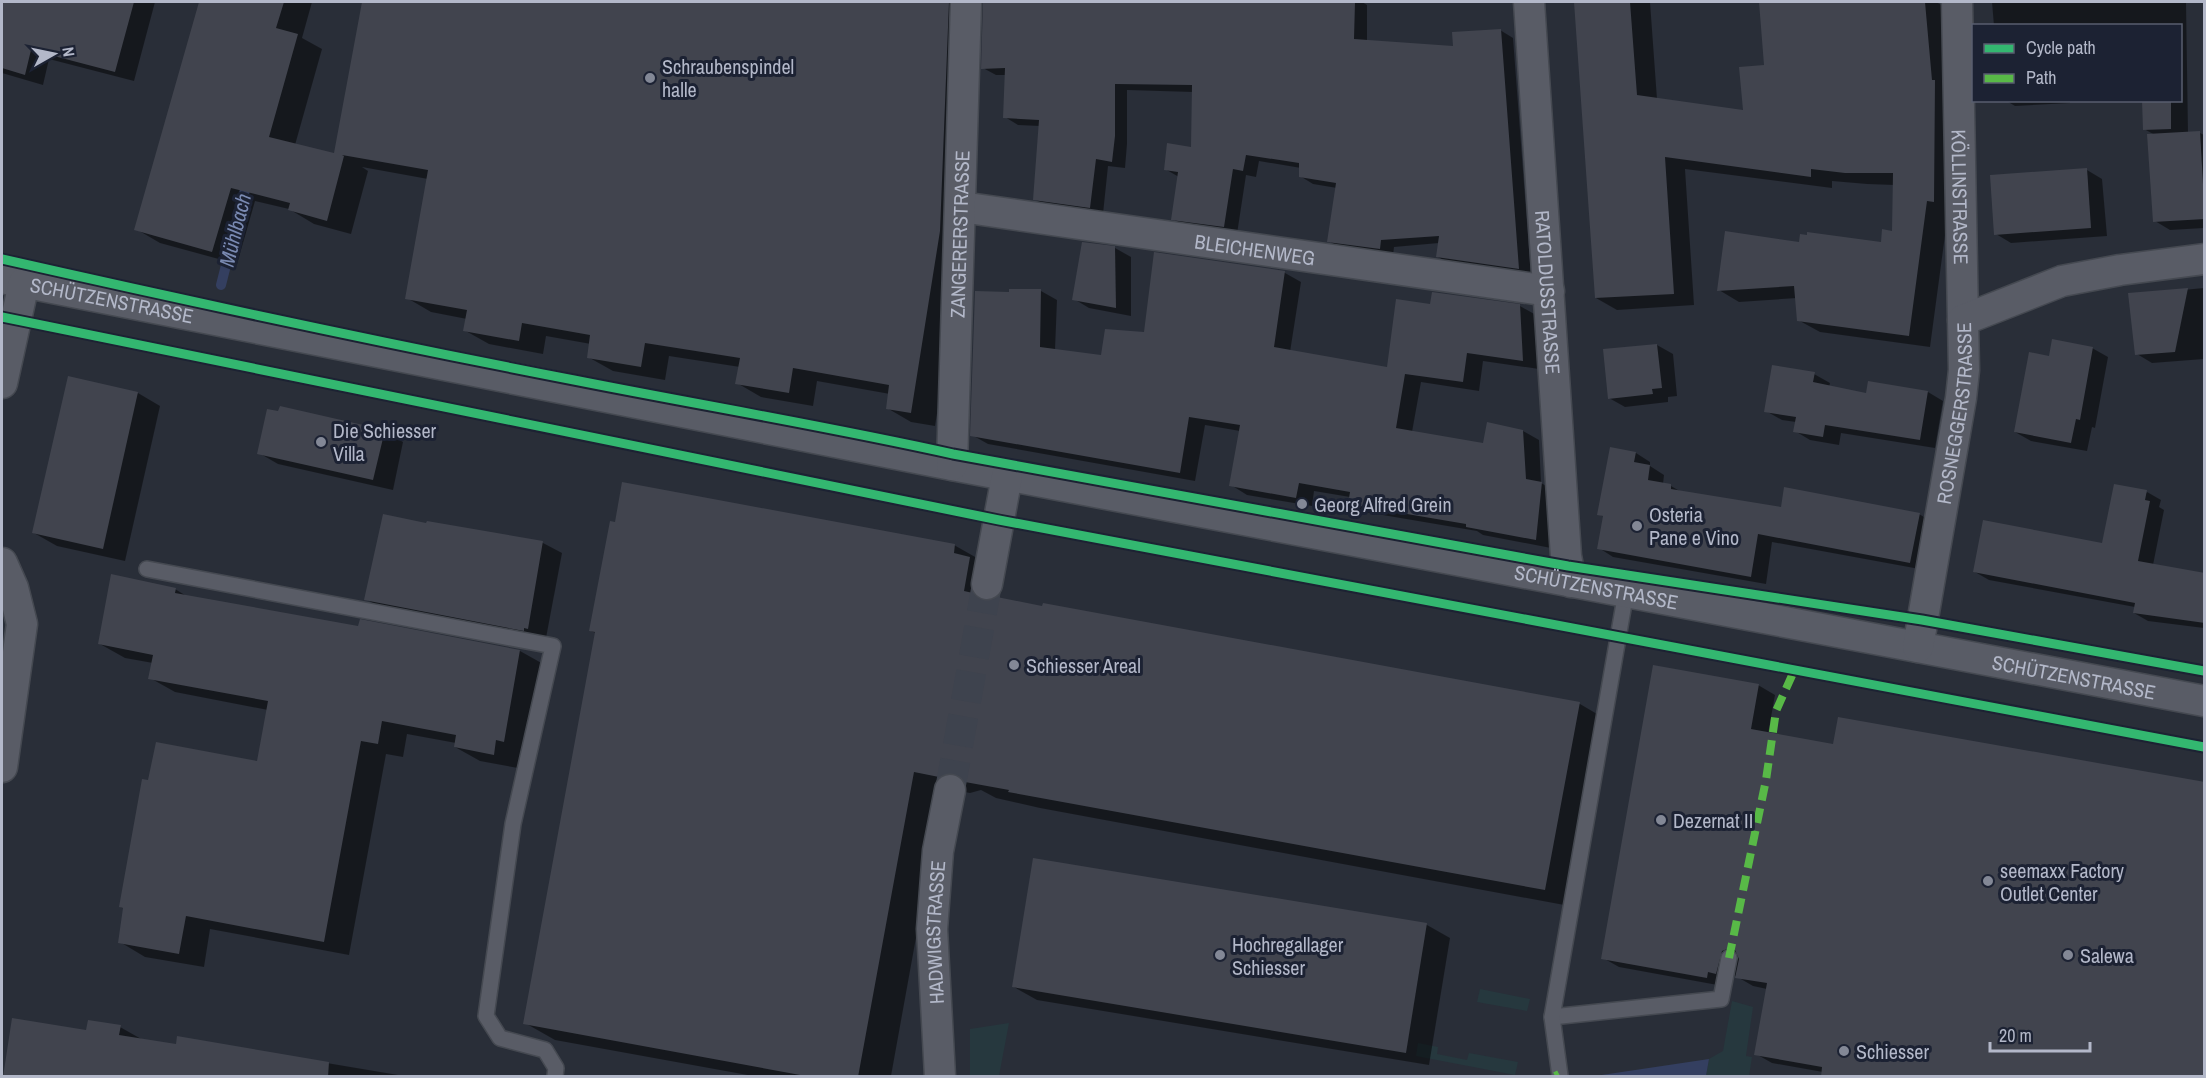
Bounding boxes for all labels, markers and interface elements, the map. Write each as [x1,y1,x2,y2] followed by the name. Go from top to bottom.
[24,24,84,84] north arrow
[1972,24,2182,102] legend
[2026,35,2096,60] text: Cycle path
[57,45,80,58] text: N
[662,53,794,103] place label: Schraubenspindel halle
[2026,65,2056,90] text: Path
[643,71,657,85] marker: Schraubenspindel halle
[1946,129,1975,265] street label: KÖLLINSTRASSE
[943,150,975,318] street label: ZANGERERSTRASSE
[212,190,258,270] water label: Mühlbach
[1529,209,1567,375] street label: RATOLDUSSTRASSE
[1193,227,1317,271] street label: BLEICHENWEG
[28,270,196,329] street label: SCHÜTZENSTRASSE
[1929,322,1978,506] street label: ROSNEGGERSTRASSE
[333,417,437,467] place label: Die Schiesser Villa
[314,435,328,449] marker: Die Schiesser Villa
[1314,491,1452,518] place label: Georg Alfred Grein
[1295,497,1309,511] marker: Georg Alfred Grein
[1649,501,1739,551] place label: Osteria Pane e Vino
[1630,519,1644,533] marker: Osteria Pane e Vino
[1512,558,1680,615] street label: SCHÜTZENSTRASSE
[1990,648,2158,705] street label: SCHÜTZENSTRASSE
[1026,652,1141,679] place label: Schiesser Areal
[1007,658,1021,672] marker: Schiesser Areal
[1673,807,1753,834] place label: Dezernat II
[1654,813,1668,827] marker: Dezernat II
[2000,857,2125,907] place label: seemaxx Factory Outlet Center
[918,859,951,1005] street label: HADWIGSTRASSE
[1981,874,1995,888] marker: seemaxx Factory Outlet Center
[1232,931,1344,981] place label: Hochregallager Schiesser
[2080,942,2134,969] place label: Salewa
[1213,948,1227,962] marker: Hochregallager Schiesser
[2061,948,2075,962] marker: Salewa
[1990,1015,2090,1053] scale bar
[1999,1023,2032,1048] text: 20 m
[1856,1038,1929,1065] place label: Schiesser
[1837,1044,1851,1058] marker: Schiesser

